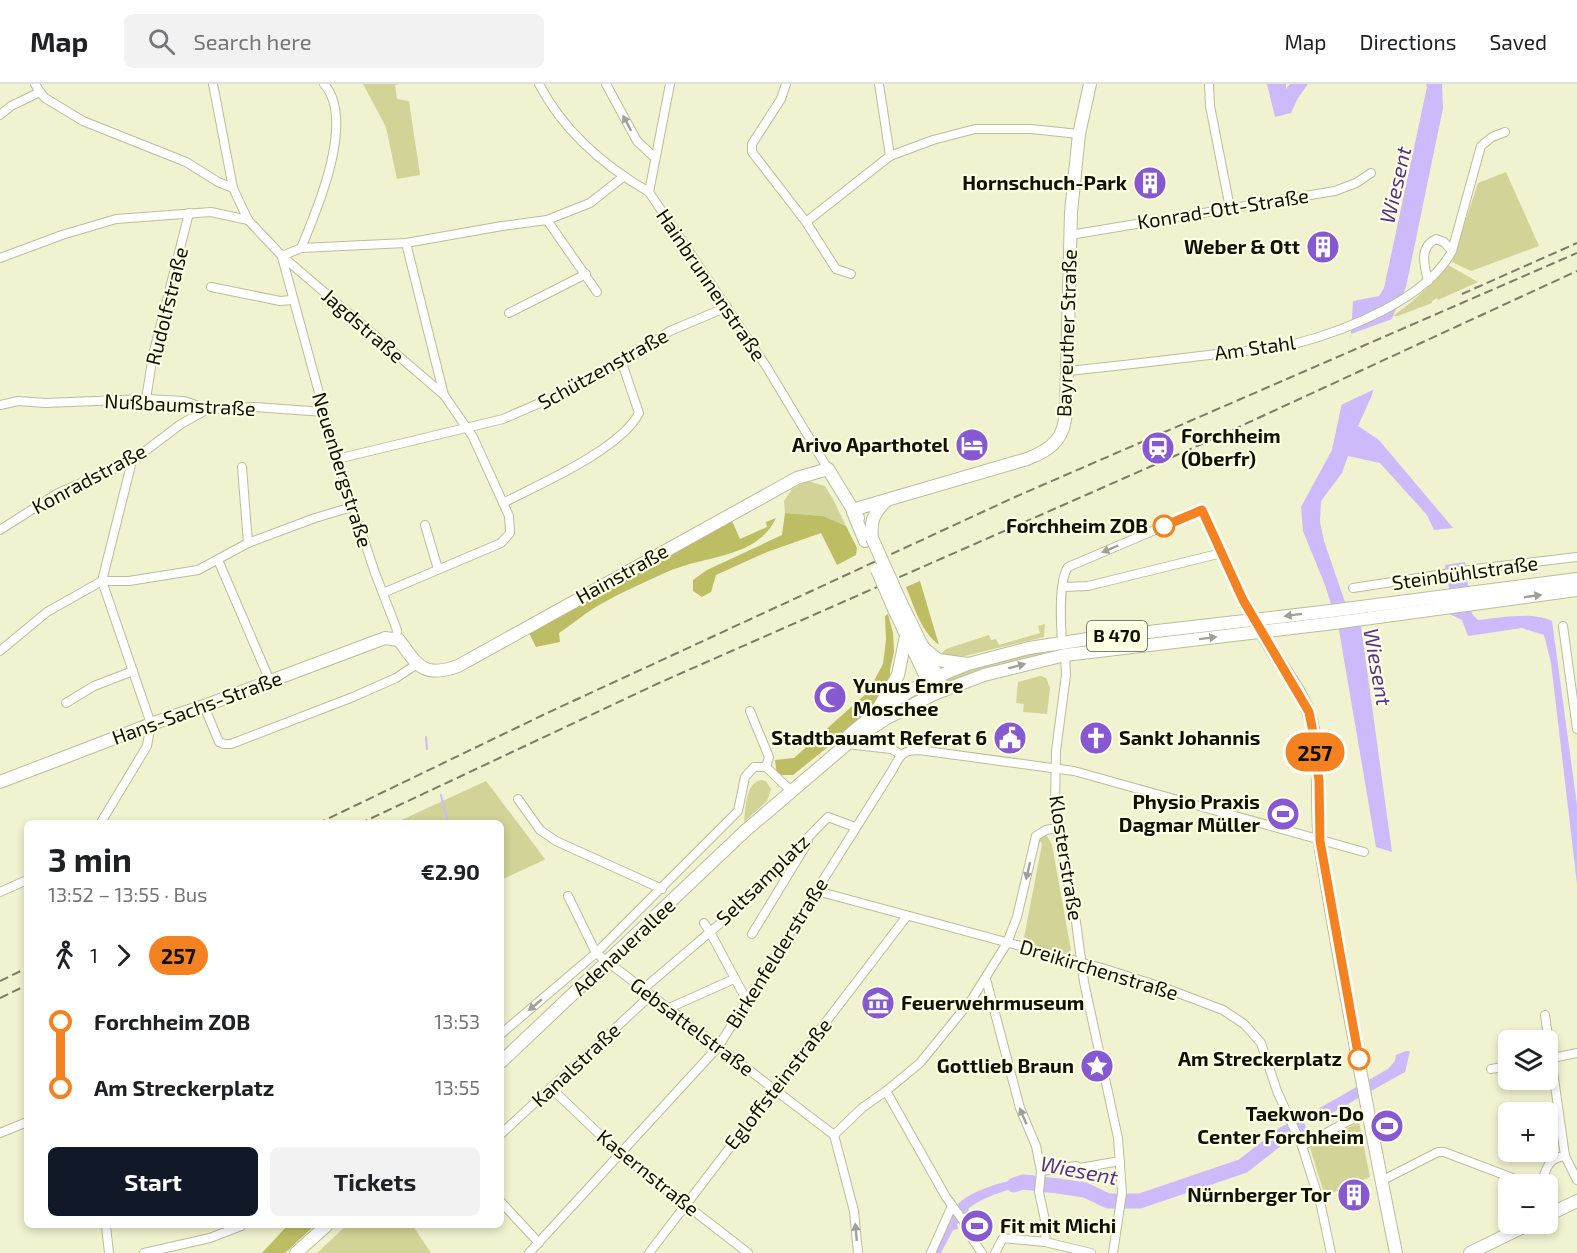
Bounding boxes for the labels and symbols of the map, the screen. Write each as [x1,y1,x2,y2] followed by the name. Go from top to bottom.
[622,115,632,132] one-way arrow
[1374,144,1416,226] water label: Wiesent
[1132,165,1168,201] building icon: Hornschuch-Park
[962,170,1128,194] place label: Hornschuch-Park
[1135,183,1310,233] street label: Konrad-Ott-Straße
[652,204,772,365] street label: Hainbrunnenstraße
[1305,229,1341,265] building icon: Weber & Ott
[1184,234,1300,258] place label: Weber & Ott
[140,244,192,367] street label: Rudolfstraße
[1051,249,1081,417] street label: Bayreuther Straße
[318,283,410,368] street label: Jagdstraße
[533,322,672,414] street label: Schützenstraße
[1213,329,1297,365] street label: Am Stahl
[104,388,256,420] street label: Nußbaumstraße
[308,389,378,550] street label: Neuenbergstraße
[1181,423,1281,470] place label: Forchheim (Oberfr)
[954,427,990,463] hotel icon: Arivo Aparthotel
[1140,430,1176,466] station icon: Forchheim (Oberfr)
[792,432,949,456] place label: Arivo Aparthotel
[27,438,150,518] street label: Konradstraße
[1006,513,1148,537] place label: Forchheim ZOB
[1153,515,1175,537] marker: Forchheim ZOB
[571,538,672,608] street label: Hainstraße
[1101,545,1119,555] one-way arrow
[1390,550,1540,594] street label: Steinbühlstraße
[1524,591,1543,600] one-way arrow
[1283,611,1302,620] one-way arrow
[1087,621,1147,651] road number: B 470
[1359,626,1398,707] water label: Wiesent
[1199,634,1218,643] one-way arrow
[1008,661,1026,671] one-way arrow
[108,665,285,749] street label: Hans-Sachs-Straße
[853,673,964,720] place label: Yunus Emre Moschee
[812,679,848,715] mosque icon: Yunus Emre Moschee
[992,720,1028,756] public building icon: Stadtbauamt Referat 6
[1078,720,1114,756] church icon: Sankt Johannis
[771,725,987,749] place label: Stadtbauamt Referat 6
[1119,725,1260,749] place label: Sankt Johannis
[1280,732,1350,772] line badge: 257
[1119,789,1260,836] place label: Physio Praxis Dagmar Müller
[1045,793,1089,922] street label: Klosterstraße
[1265,796,1301,832] sports icon: Physio Praxis Dagmar Müller
[711,829,814,930] street label: Seltsamplatz
[1023,862,1032,881] one-way arrow
[720,873,832,1032] street label: Birkenfelderstraße
[567,893,680,1000] street label: Adenauerallee
[1017,934,1181,1005] street label: Dreikirchenstraße
[626,972,759,1081] street label: Gebsattelstraße
[860,985,896,1021] museum icon: Feuerwehrmuseum
[901,990,1084,1014] place label: Feuerwehrmuseum
[528,998,543,1011] one-way arrow
[719,1013,836,1154] street label: Egloffsteinstraße
[526,1017,625,1111] street label: Kanalstraße
[1178,1046,1342,1070] place label: Am Streckerplatz
[1079,1048,1115,1084] place icon: Gottlieb Braun
[1348,1048,1370,1070] marker: Am Streckerplatz
[937,1053,1074,1077] place label: Gottlieb Braun
[1197,1101,1364,1148] place label: Taekwon-Do Center Forchheim
[1018,1106,1028,1124] one-way arrow
[1369,1108,1405,1144] sports icon: Taekwon-Do Center Forchheim
[593,1124,705,1221] street label: Kasernstraße
[1039,1150,1120,1189] water label: Wiesent
[1336,1177,1372,1213] building icon: Nürnberger Tor
[1187,1182,1331,1206] place label: Nürnberger Tor
[959,1208,995,1244] sports icon: Fit mit Michi
[1000,1213,1116,1237] place label: Fit mit Michi
[851,1223,861,1242] one-way arrow

